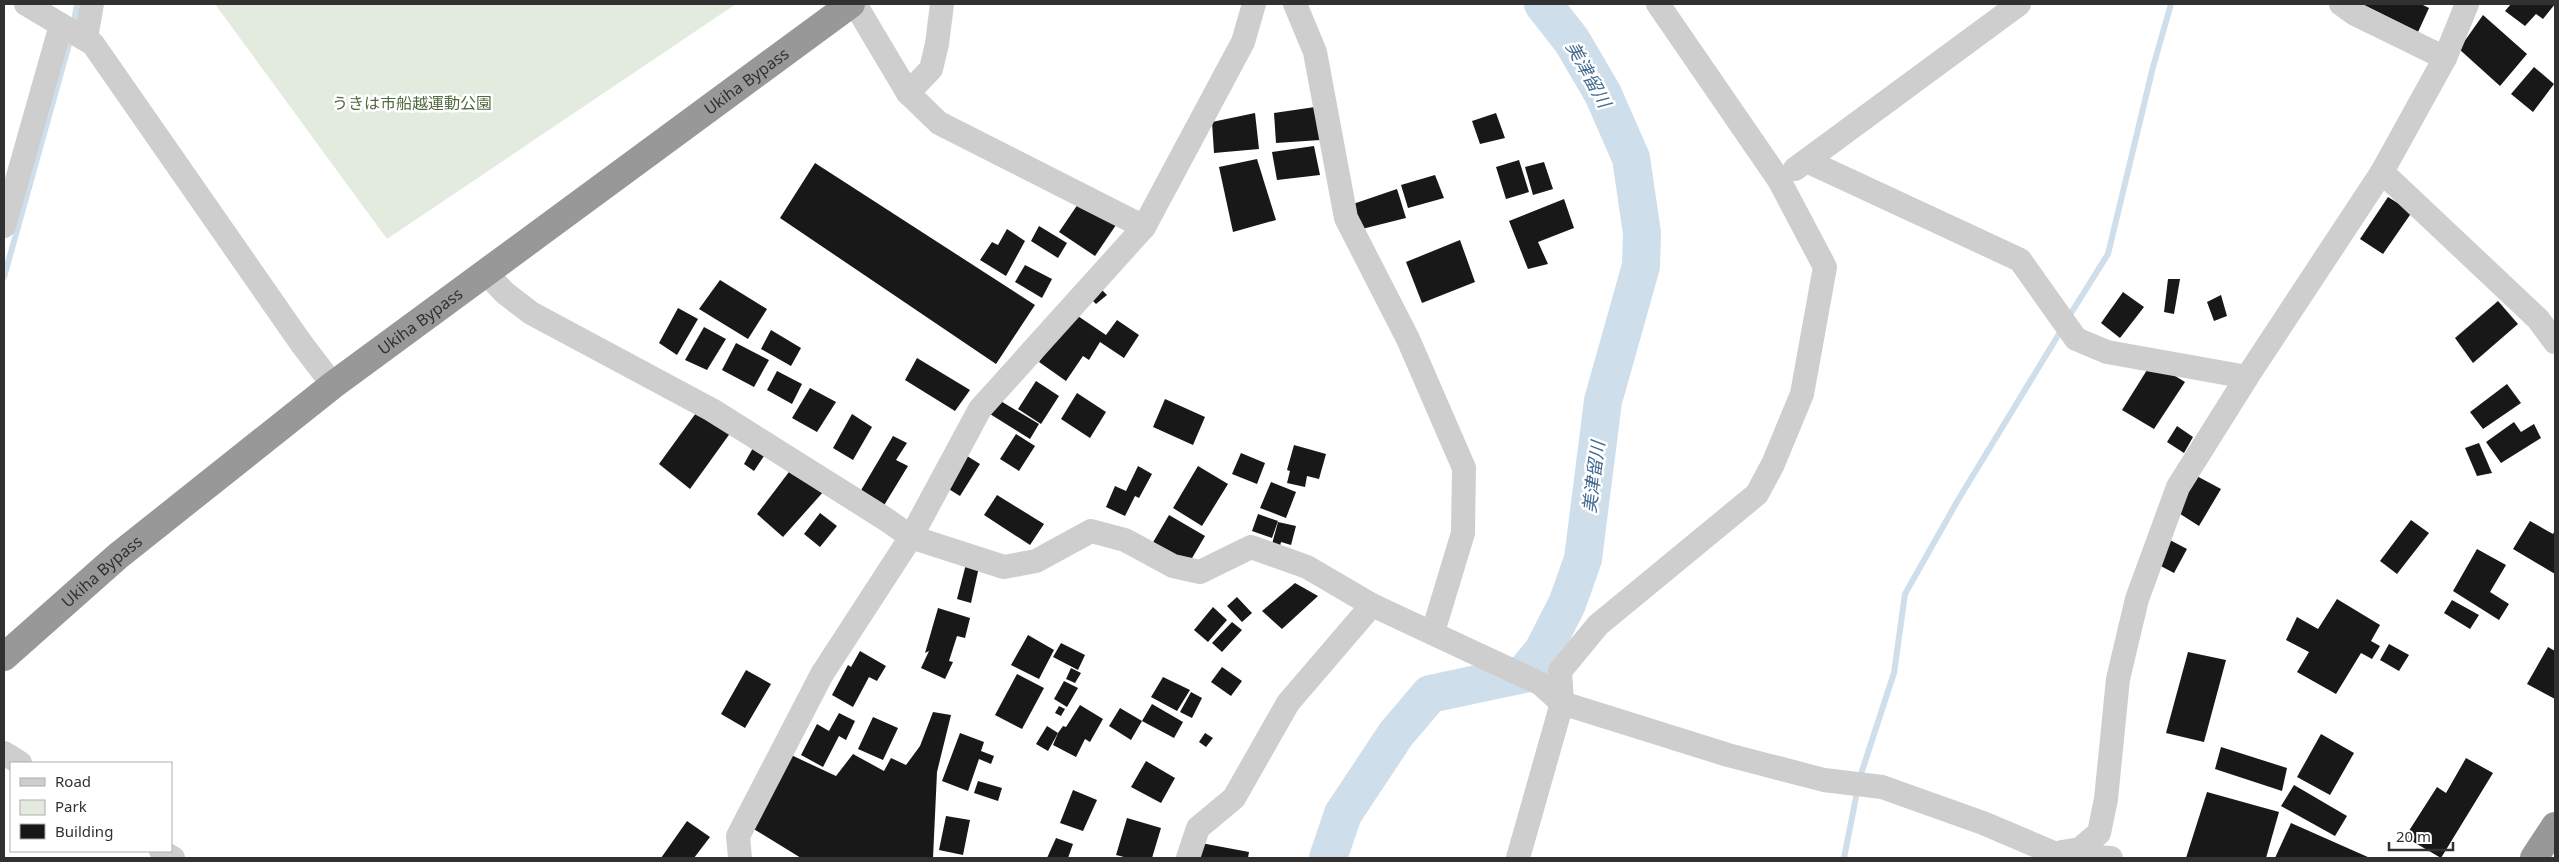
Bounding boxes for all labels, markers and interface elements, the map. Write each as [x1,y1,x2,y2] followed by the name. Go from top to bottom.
[1561,37,1618,113] water label: 美津留川
[699,43,793,120] street label: Ukiha Bypass
[332,92,492,114] park label: うきは市船越運動公園
[373,282,467,360] street label: Ukiha Bypass
[1577,438,1610,514] water label: 美津留川
[57,530,147,612] street label: Ukiha Bypass
[10,762,172,852] legend
[55,771,91,791] text: Road
[55,796,87,816] text: Park
[2389,820,2453,852] scale bar
[55,821,113,841] text: Building
[2396,826,2431,846] text: 20 m

